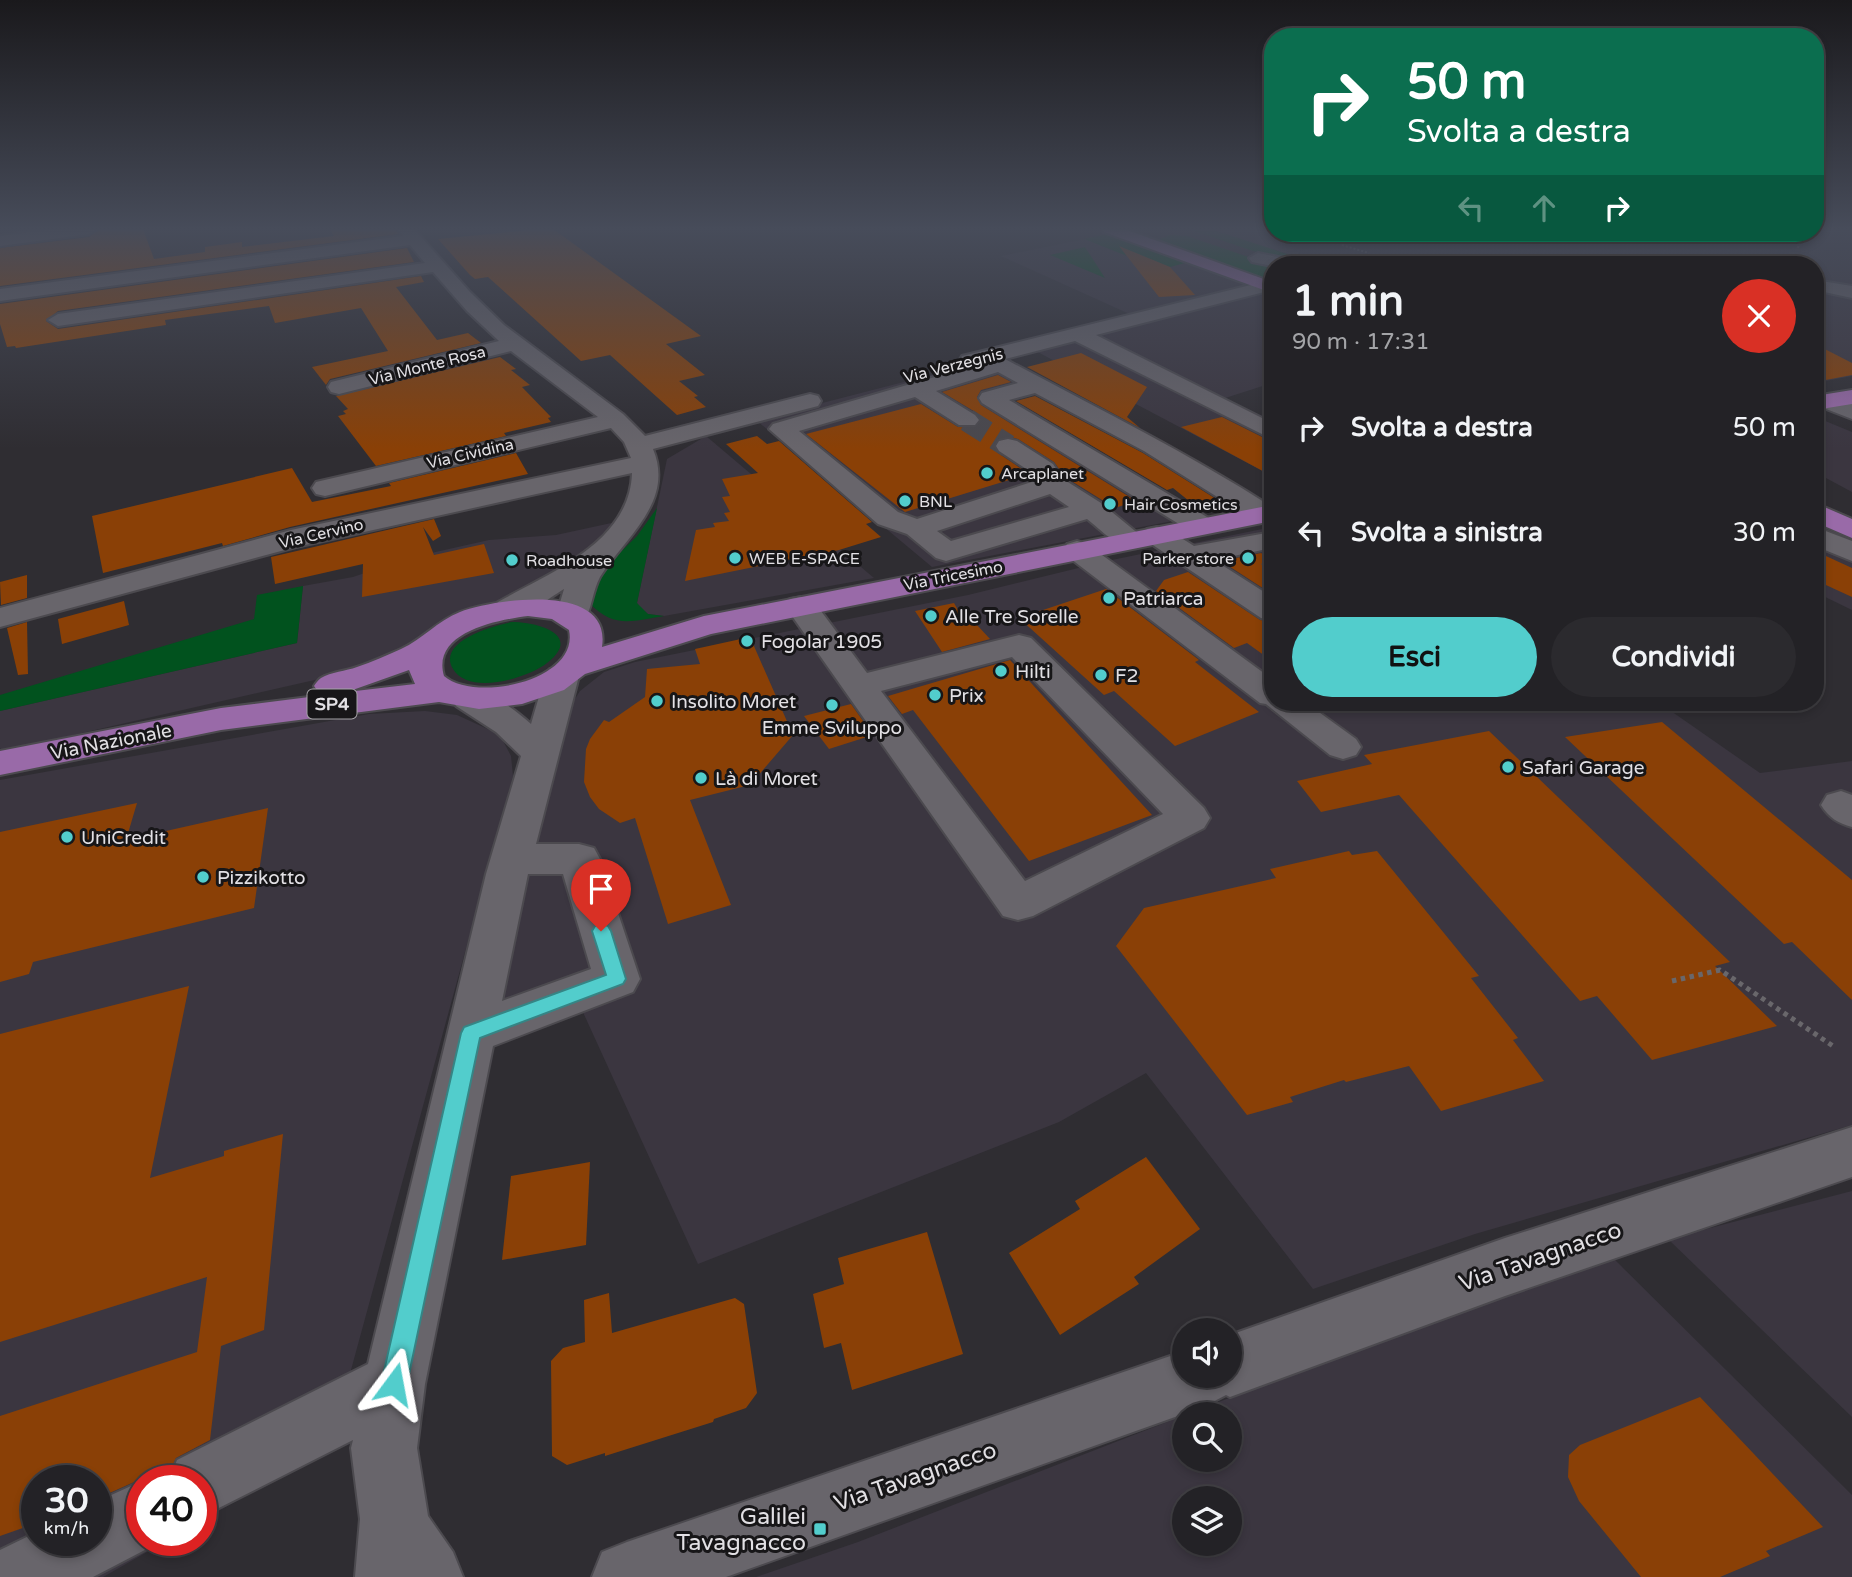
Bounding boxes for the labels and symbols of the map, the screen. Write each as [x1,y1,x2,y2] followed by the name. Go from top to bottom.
[367,342,488,390] street label: Via Monte Rosa
[901,344,1005,388] street label: Via Verzegnis
[425,434,516,474] street label: Via Cividina
[1001,464,1084,484] place label: Arcaplanet
[979,465,995,481] marker: Arcaplanet
[919,492,952,512] place label: BNL
[897,493,913,509] marker: BNL
[1124,495,1238,515] place label: Hair Cosmetics
[1102,496,1118,512] marker: Hair Cosmetics
[277,515,365,553] street label: Via Cervino
[749,549,860,569] place label: WEB E-SPACE
[1142,549,1234,569] place label: Parker store
[727,550,743,566] marker: WEB E-SPACE
[1240,550,1256,566] marker: Parker store
[526,551,612,571] place label: Roadhouse
[504,552,520,568] marker: Roadhouse
[902,557,1004,595] street label: Via Tricesimo
[1123,588,1203,610] place label: Patriarca
[1101,590,1117,606] marker: Patriarca
[945,606,1079,628] place label: Alle Tre Sorelle
[923,608,939,624] marker: Alle Tre Sorelle
[761,631,882,653] place label: Fogolar 1905
[739,633,755,649] marker: Fogolar 1905
[1015,661,1051,683] place label: Hilti
[993,663,1009,679] marker: Hilti
[1115,665,1138,687] place label: F2
[1093,667,1109,683] marker: F2
[949,685,984,707] place label: Prix
[927,687,943,703] marker: Prix
[308,690,356,718] road number: SP4
[671,691,796,713] place label: Insolito Moret
[649,693,665,709] marker: Insolito Moret
[824,697,840,713] marker: Emme Sviluppo
[762,717,902,739] place label: Emme Sviluppo
[49,719,174,764] street label: Via Nazionale
[1522,757,1644,779] place label: Safari Garage
[1500,759,1516,775] marker: Safari Garage
[715,768,818,790] place label: Là di Moret
[693,770,709,786] marker: Là di Moret
[81,827,166,849] place label: UniCredit
[59,829,75,845] marker: UniCredit
[571,859,631,931] pin
[217,867,306,889] place label: Pizzikotto
[195,869,211,885] marker: Pizzikotto
[1455,1216,1625,1298] street label: Via Tavagnacco
[357,1347,431,1421] position arrow
[830,1436,1000,1518] street label: Via Tavagnacco
[126,1465,217,1556] speed limit sign: 40
[676,1503,806,1557] place label: Galilei Tavagnacco
[812,1521,828,1537] marker: Galilei Tavagnacco

